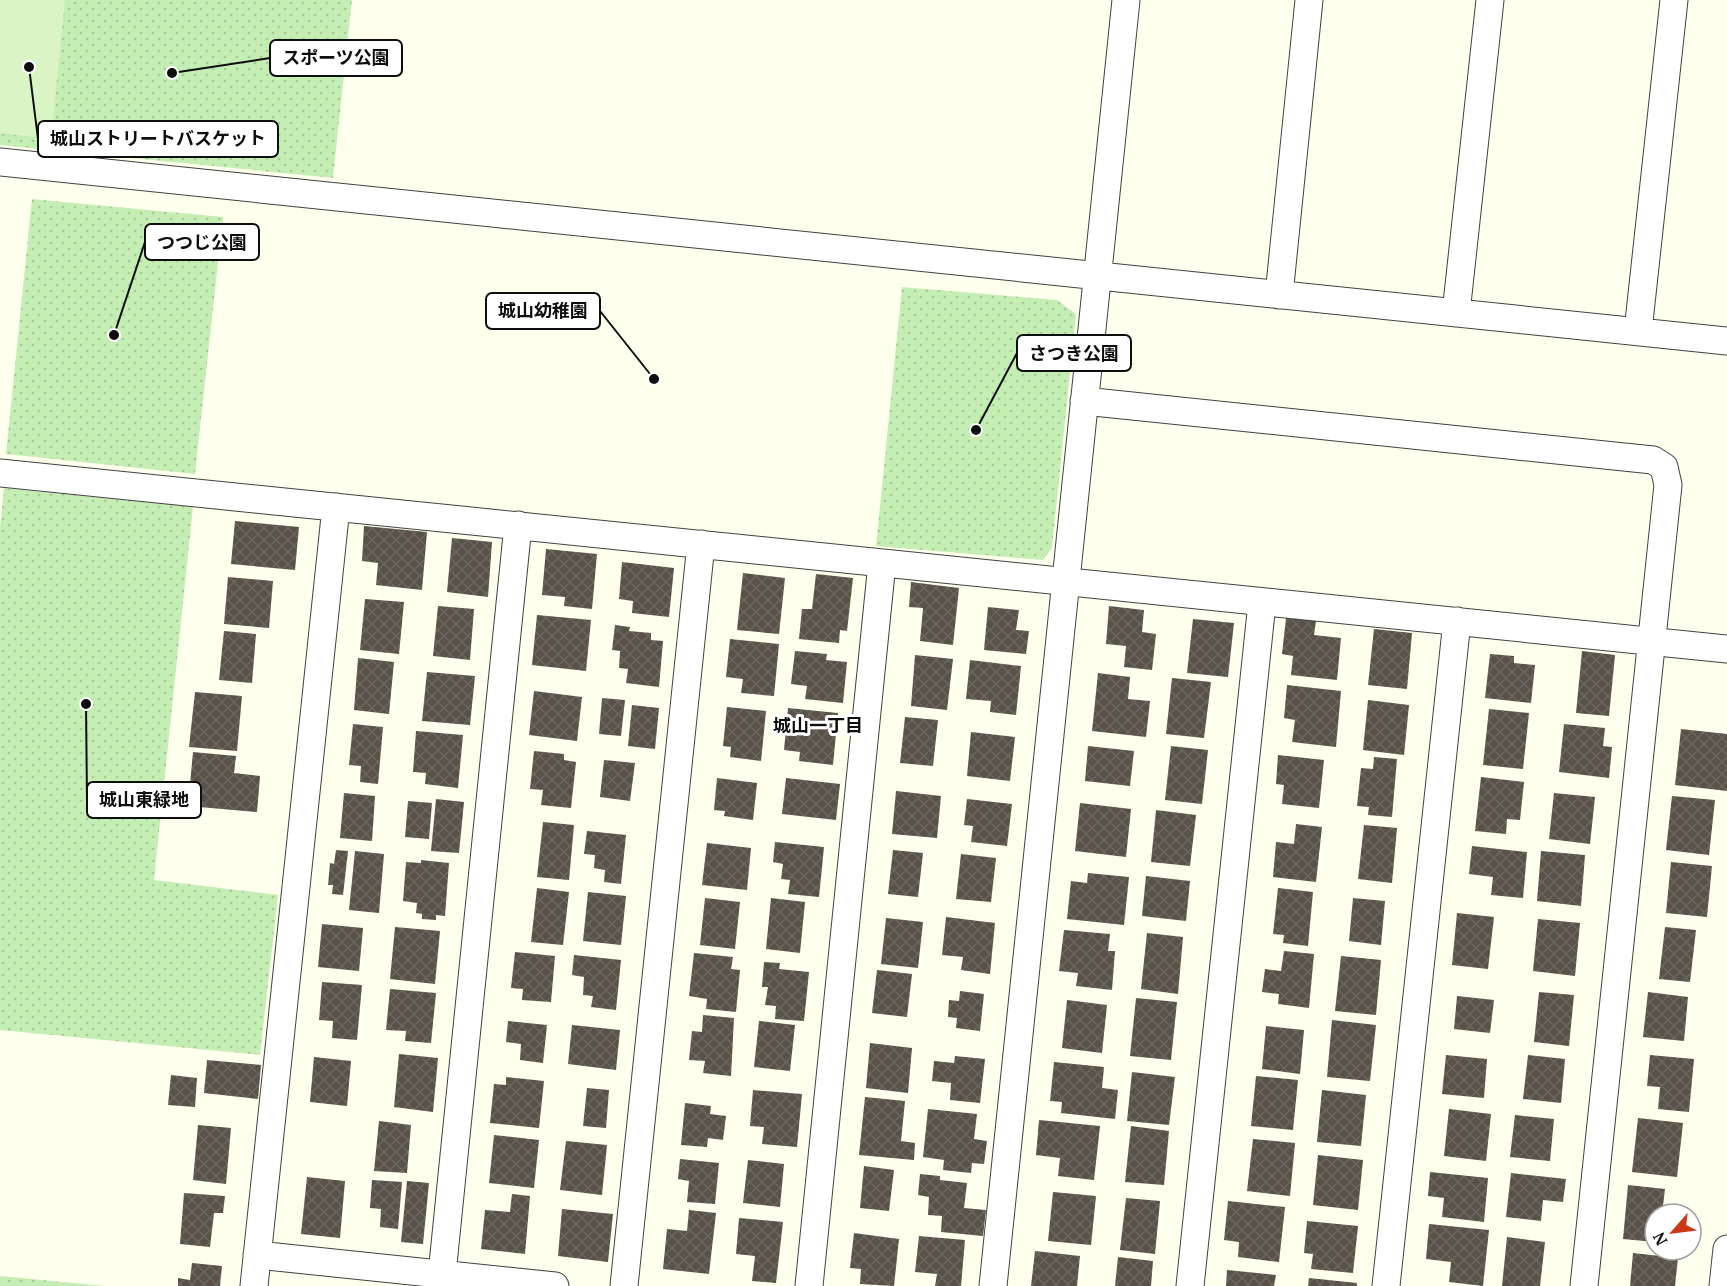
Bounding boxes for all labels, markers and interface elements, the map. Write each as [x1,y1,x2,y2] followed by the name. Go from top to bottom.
[270,40,402,76] callout: スポーツ公園
[282,45,390,69] text: スポーツ公園
[38,121,278,157] callout: 城山ストリートバスケット
[50,126,266,150] text: 城山ストリートバスケット
[145,224,259,260] callout: つつじ公園
[157,230,247,254] text: つつじ公園
[486,293,600,329] callout: 城山幼稚園
[498,298,588,322] text: 城山幼稚園
[1017,335,1131,371] callout: さつき公園
[1029,341,1119,365] text: さつき公園
[773,713,863,737] district label: 城山一丁目
[87,782,201,818] callout: 城山東緑地
[99,787,189,811] text: 城山東緑地
[1643,1202,1703,1262] north arrow
[1647,1229,1672,1250] text: N

